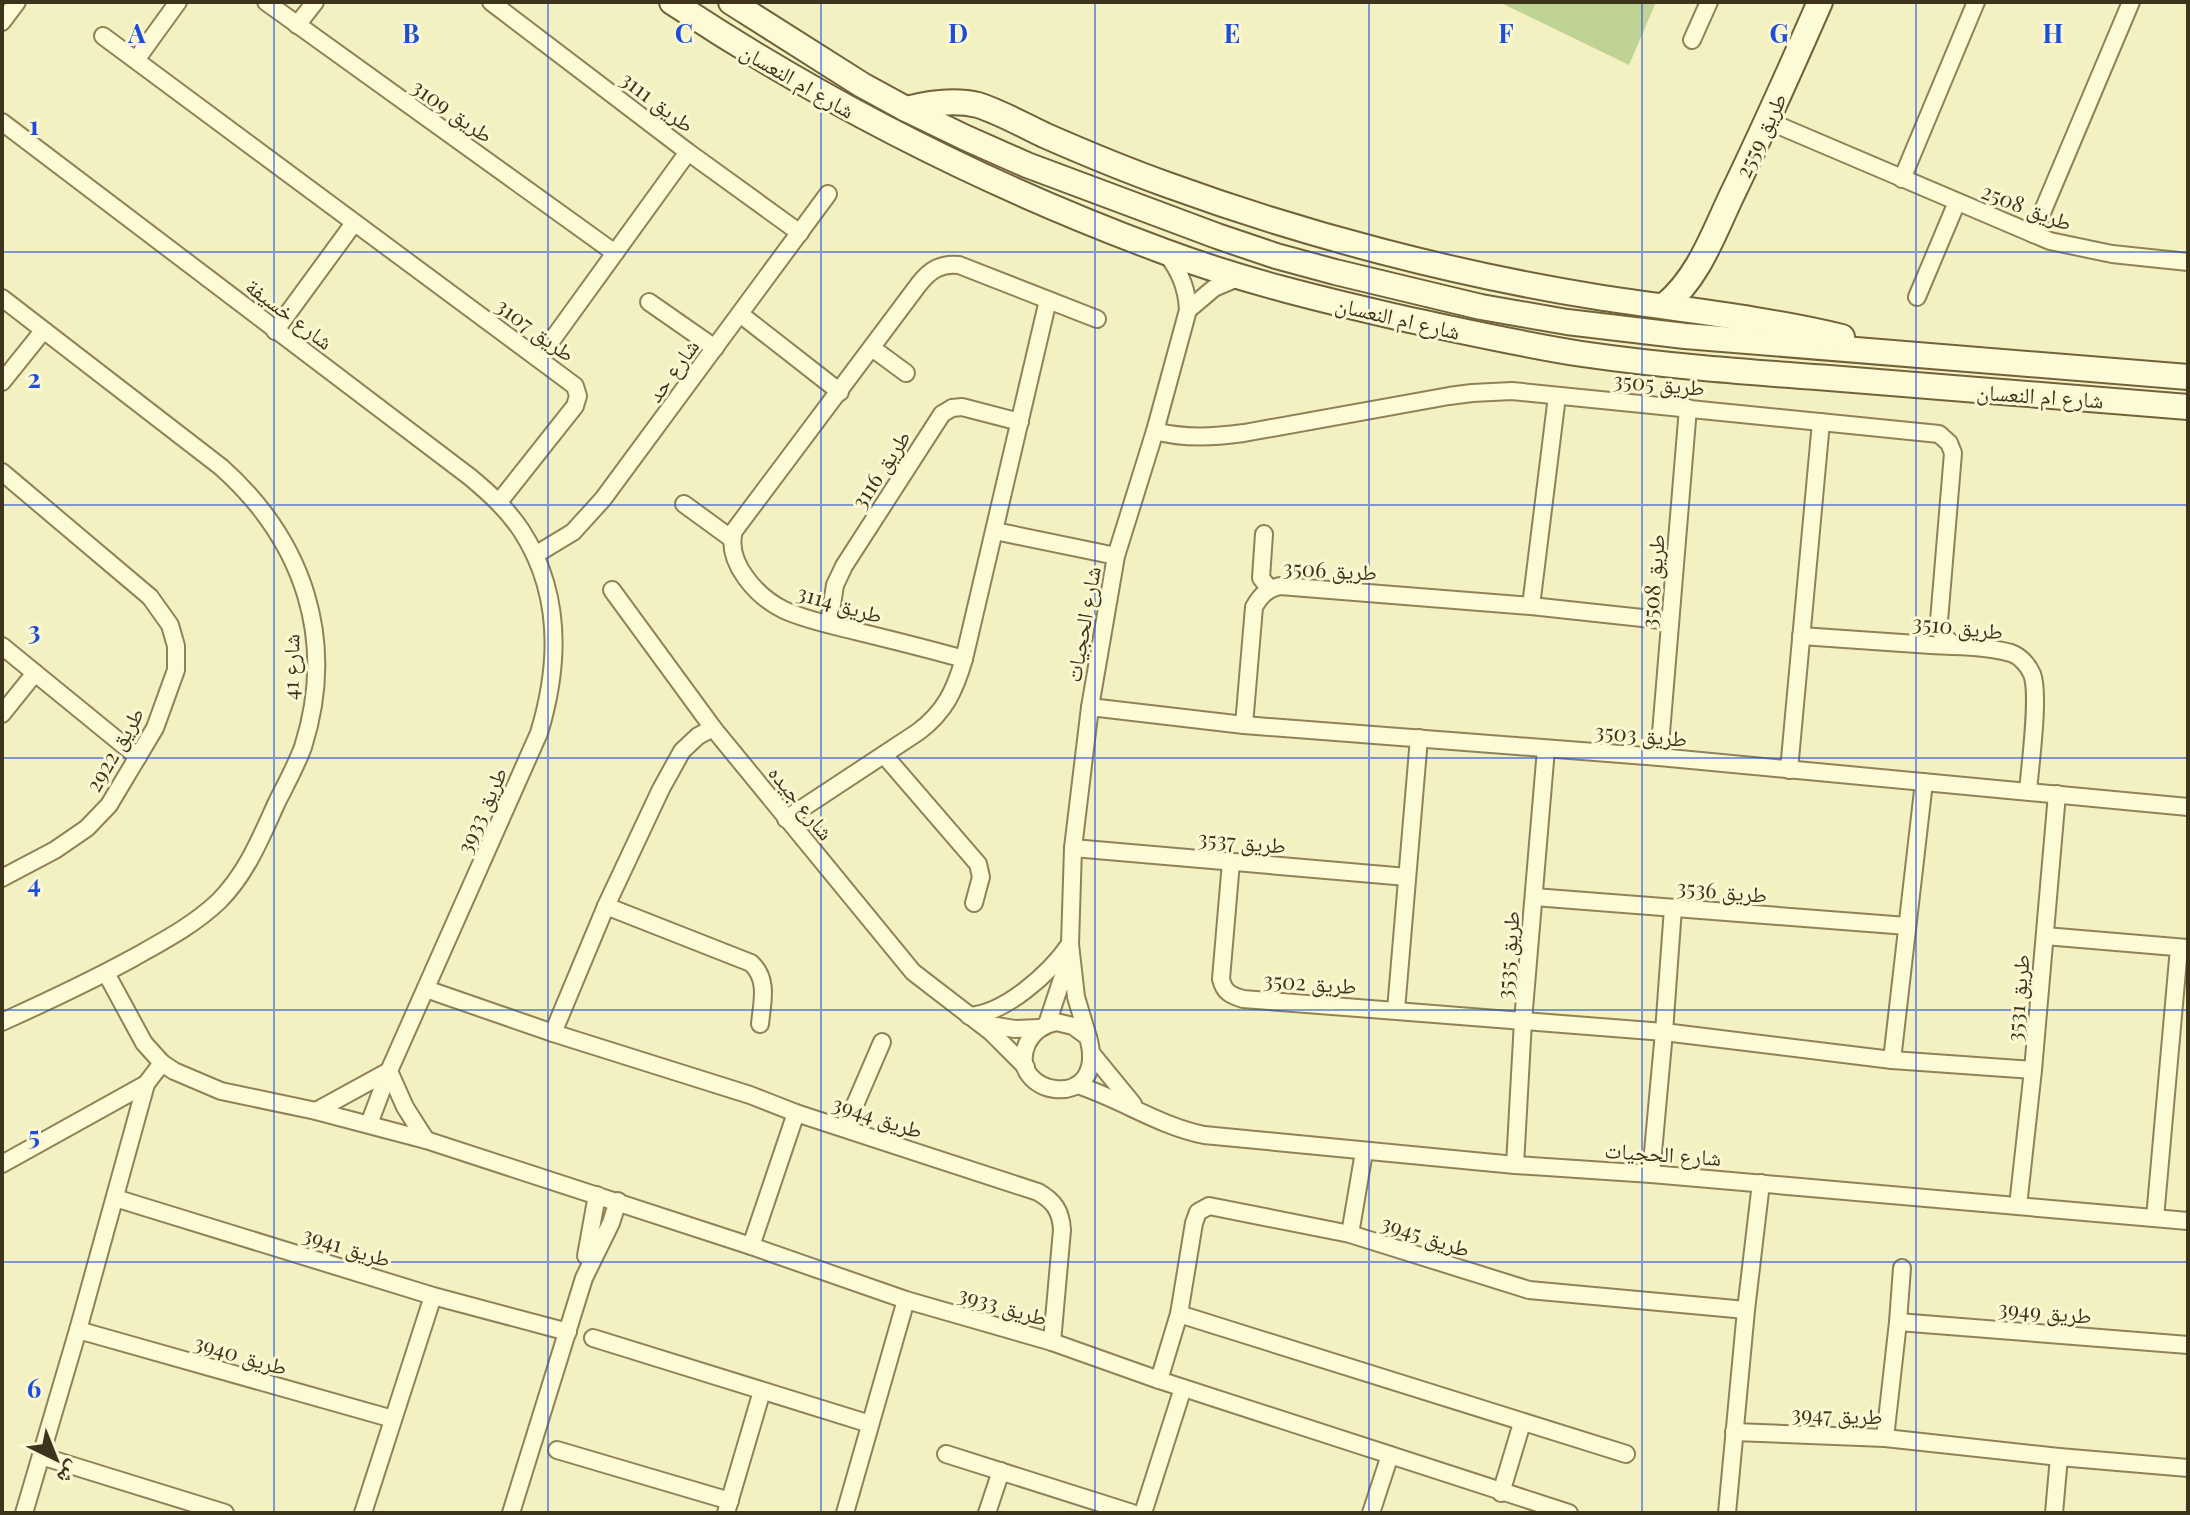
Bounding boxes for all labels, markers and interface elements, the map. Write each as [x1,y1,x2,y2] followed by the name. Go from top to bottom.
[127,15,146,50] text: A
[402,15,420,50] text: B
[675,15,693,50] text: C
[948,15,968,50] text: D
[1224,15,1240,50] text: E
[1498,15,1514,50] text: F
[1769,15,1789,50] text: G
[2043,15,2063,50] text: H
[735,35,861,126] street label: شارع ام النعسان
[615,63,701,139] street label: طريق 3111
[406,71,500,149] street label: طريق 3109
[1727,88,1793,182] street label: طريق 2559
[29,107,39,142] text: 1
[1977,175,2077,237] street label: طريق 2508
[240,270,340,356] street label: شارع خسيفة
[1332,288,1463,347] street label: شارع ام النعسان
[490,290,582,368] street label: طريق 3107
[639,332,705,408] street label: شارع حد
[27,360,41,395] text: 2
[1612,364,1706,402] street label: طريق 3505
[1975,376,2105,415] street label: شارع ام النعسان
[843,424,917,514] street label: طريق 3116
[1633,533,1671,629] street label: طريق 3508
[1282,552,1378,586] street label: طريق 3506
[1057,564,1107,684] street label: شارع الحجيات
[794,577,886,629] street label: طريق 3114
[1911,606,2005,646] street label: طريق 3510
[28,612,40,647] text: 3
[274,634,306,700] street label: شارع 41
[78,701,150,797] street label: طريق 2922
[1593,715,1689,753] street label: طريق 3503
[762,758,842,846] street label: شارع جيده
[449,762,513,858] street label: طريق 3933
[1197,822,1287,860] street label: طريق 3537
[27,865,41,900] text: 4
[1675,871,1769,909] street label: طريق 3536
[1488,910,1526,1000] street label: طريق 3535
[1998,953,2036,1043] street label: طريق 3531
[1262,964,1358,1000] street label: طريق 3502
[829,1087,927,1145] street label: طريق 3944
[28,1117,40,1152] text: 5
[1604,1134,1722,1172] street label: شارع الحجيات
[1378,1207,1474,1263] street label: طريق 3945
[299,1218,395,1274] street label: طريق 3941
[955,1278,1051,1332] street label: طريق 3933
[1997,1292,2093,1330] street label: طريق 3949
[191,1326,291,1382] street label: طريق 3940
[27,1370,41,1405] text: 6
[1791,1397,1883,1431] street label: طريق 3947
[16,1419,96,1499] north arrow
[52,1455,89,1493] text: ش

